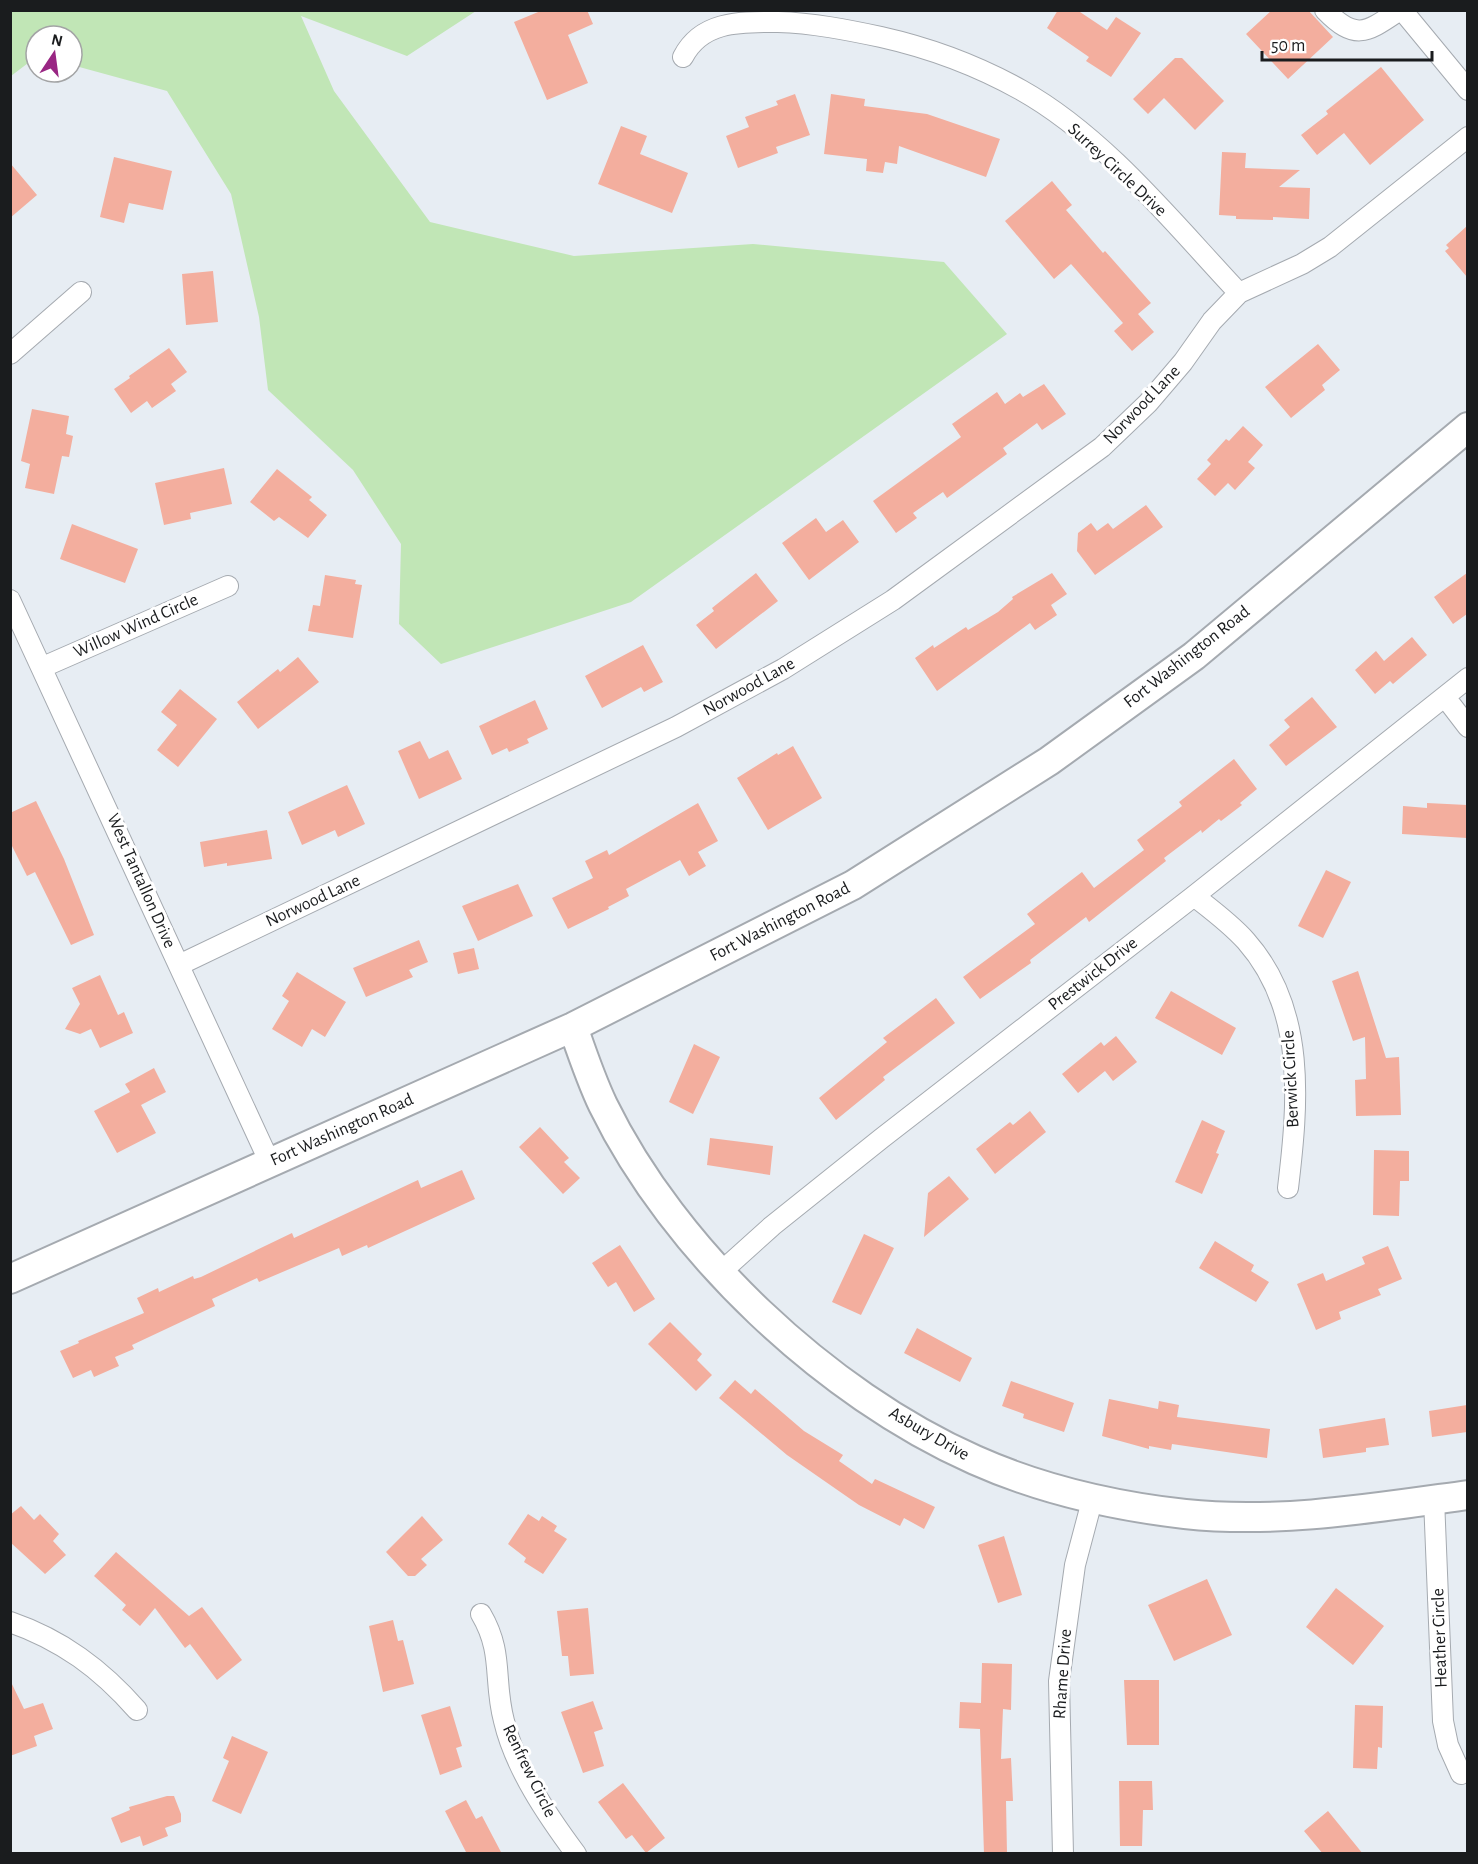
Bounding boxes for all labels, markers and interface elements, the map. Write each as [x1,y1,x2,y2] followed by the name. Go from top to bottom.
[24,24,84,84] north arrow
[1262,24,1432,62] scale bar
[50,31,64,49] text: N
[1271,37,1305,55] text: 50 m
[1064,120,1170,220] street label: Surrey Circle Drive
[1100,362,1184,448] street label: Norwood Lane
[71,590,201,662] street label: Willow Wind Circle
[1121,602,1253,712] street label: Fort Washington Road
[700,654,798,720] street label: Norwood Lane
[103,811,179,951] street label: West Tantallon Drive
[263,871,363,931] street label: Norwood Lane
[707,879,853,965] street label: Fort Washington Road
[1045,934,1141,1014] street label: Prestwick Drive
[1279,1030,1303,1128] street label: Berwick Circle
[268,1090,416,1170] street label: Fort Washington Road
[886,1404,972,1464] street label: Asbury Drive
[1429,1588,1451,1688] street label: Heather Circle
[1051,1628,1075,1720] street label: Rhame Drive
[499,1722,559,1820] street label: Renfrew Circle

